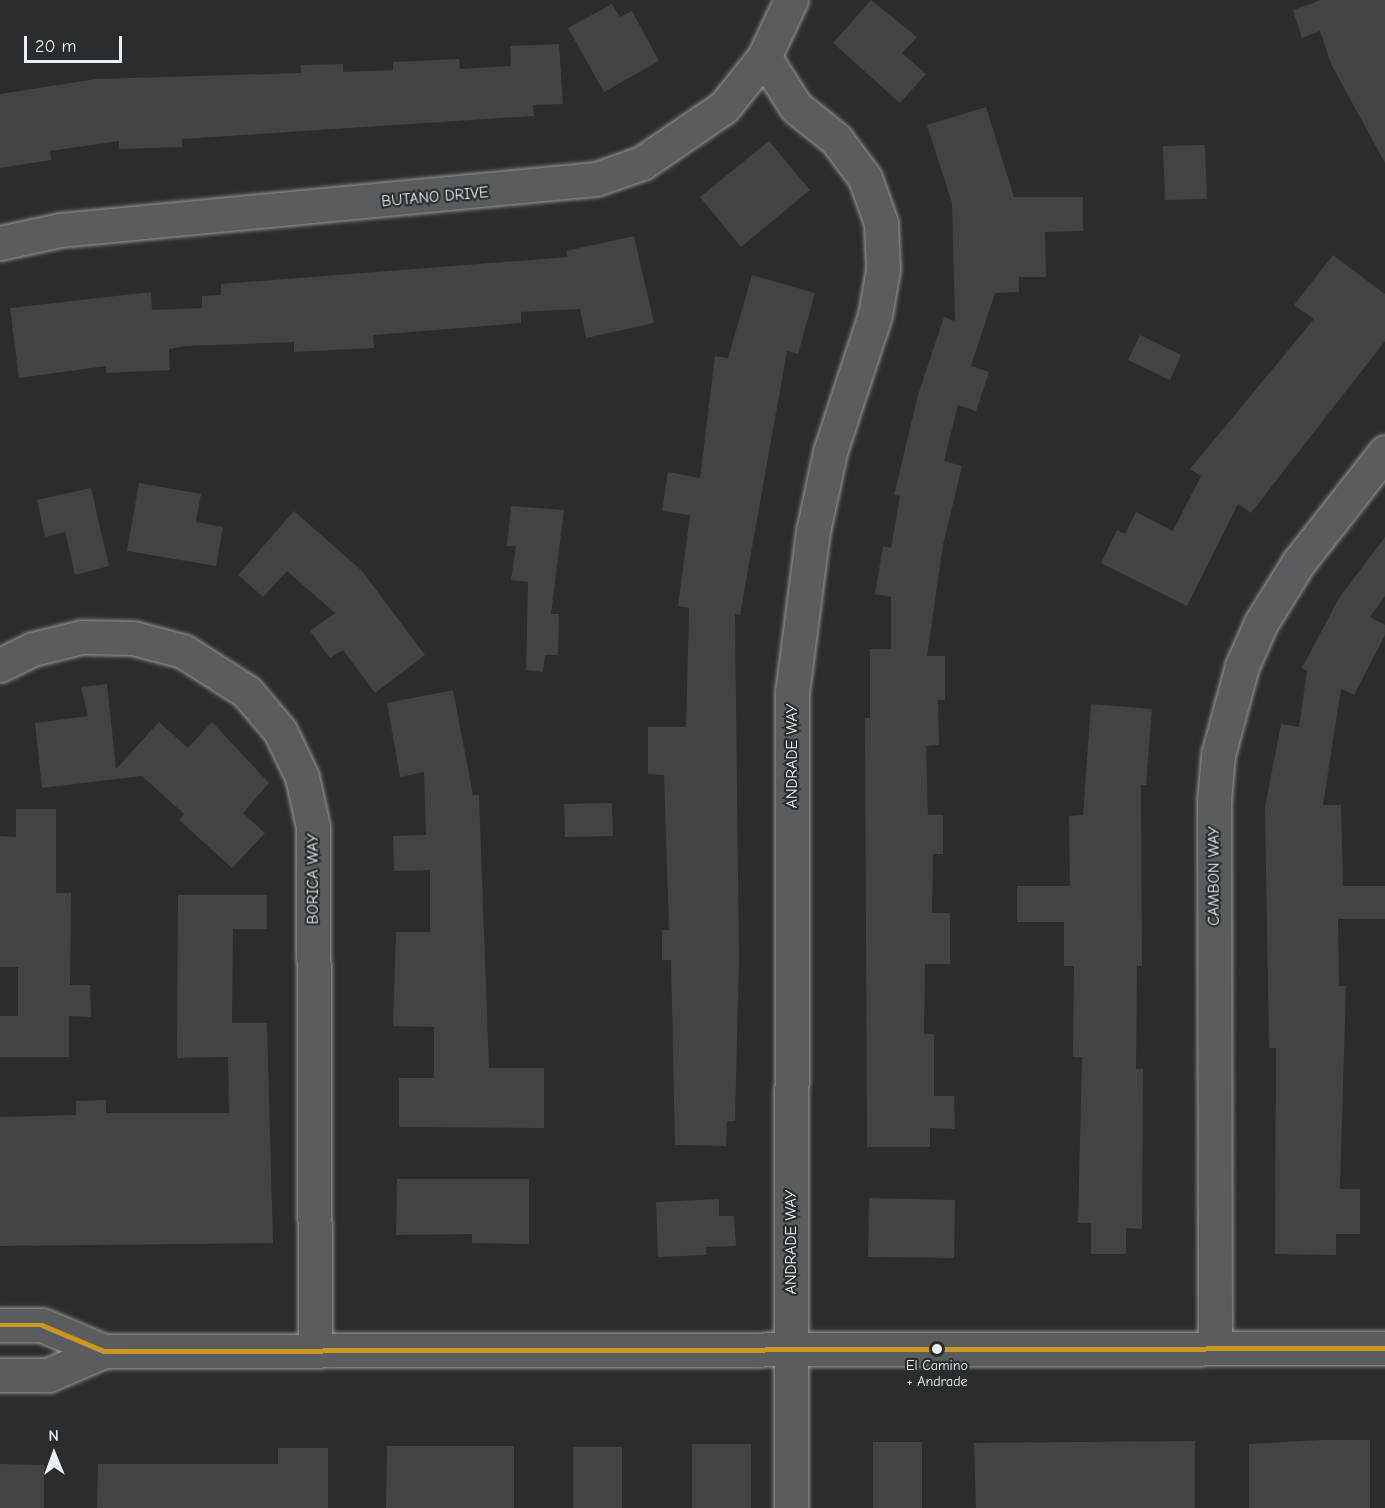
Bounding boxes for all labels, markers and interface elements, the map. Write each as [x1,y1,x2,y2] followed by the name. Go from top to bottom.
[27,24,124,62] scale bar
[35,36,76,57] text: 20 m
[381,183,489,211] street label: BUTANO DRIVE
[782,704,802,808] street label: ANDRADE WAY
[1204,826,1224,926] street label: CAMBON WAY
[303,834,323,924] street label: BORICA WAY
[781,1190,801,1294] street label: ANDRADE WAY
[931,1343,943,1355] marker: El Camino + Andrade
[906,1358,968,1390] place label: El Camino + Andrade
[24,1424,84,1484] north arrow
[48,1427,59,1445] text: N

